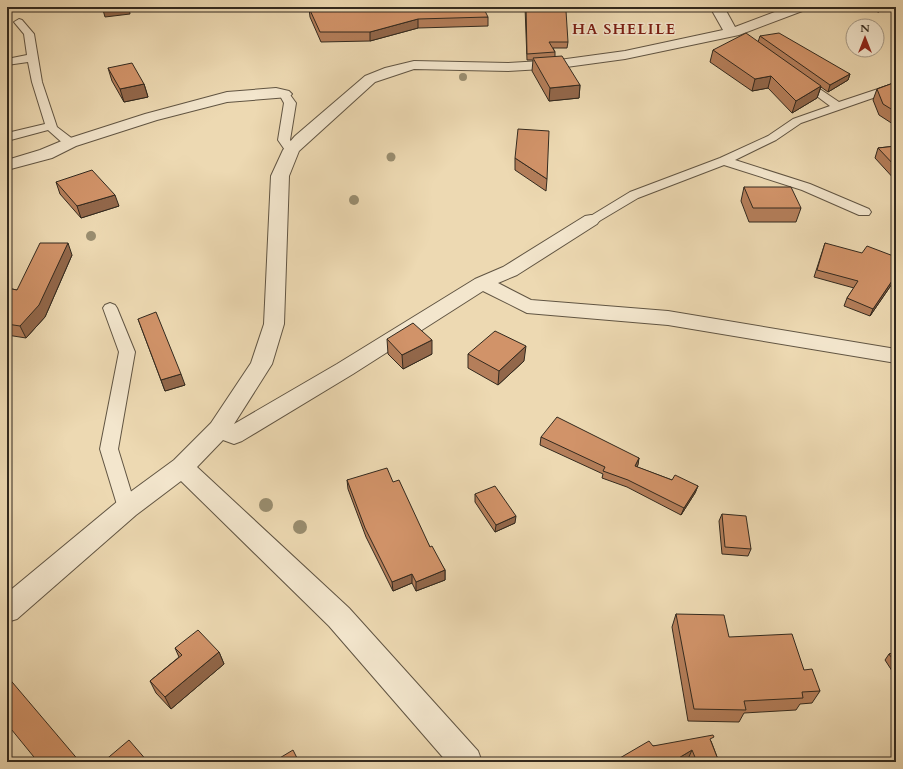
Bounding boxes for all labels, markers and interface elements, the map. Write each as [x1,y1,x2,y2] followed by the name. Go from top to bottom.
[845,18,885,58] north arrow
[572,19,676,39] district label: HA SHELILE
[860,21,870,36] text: N

